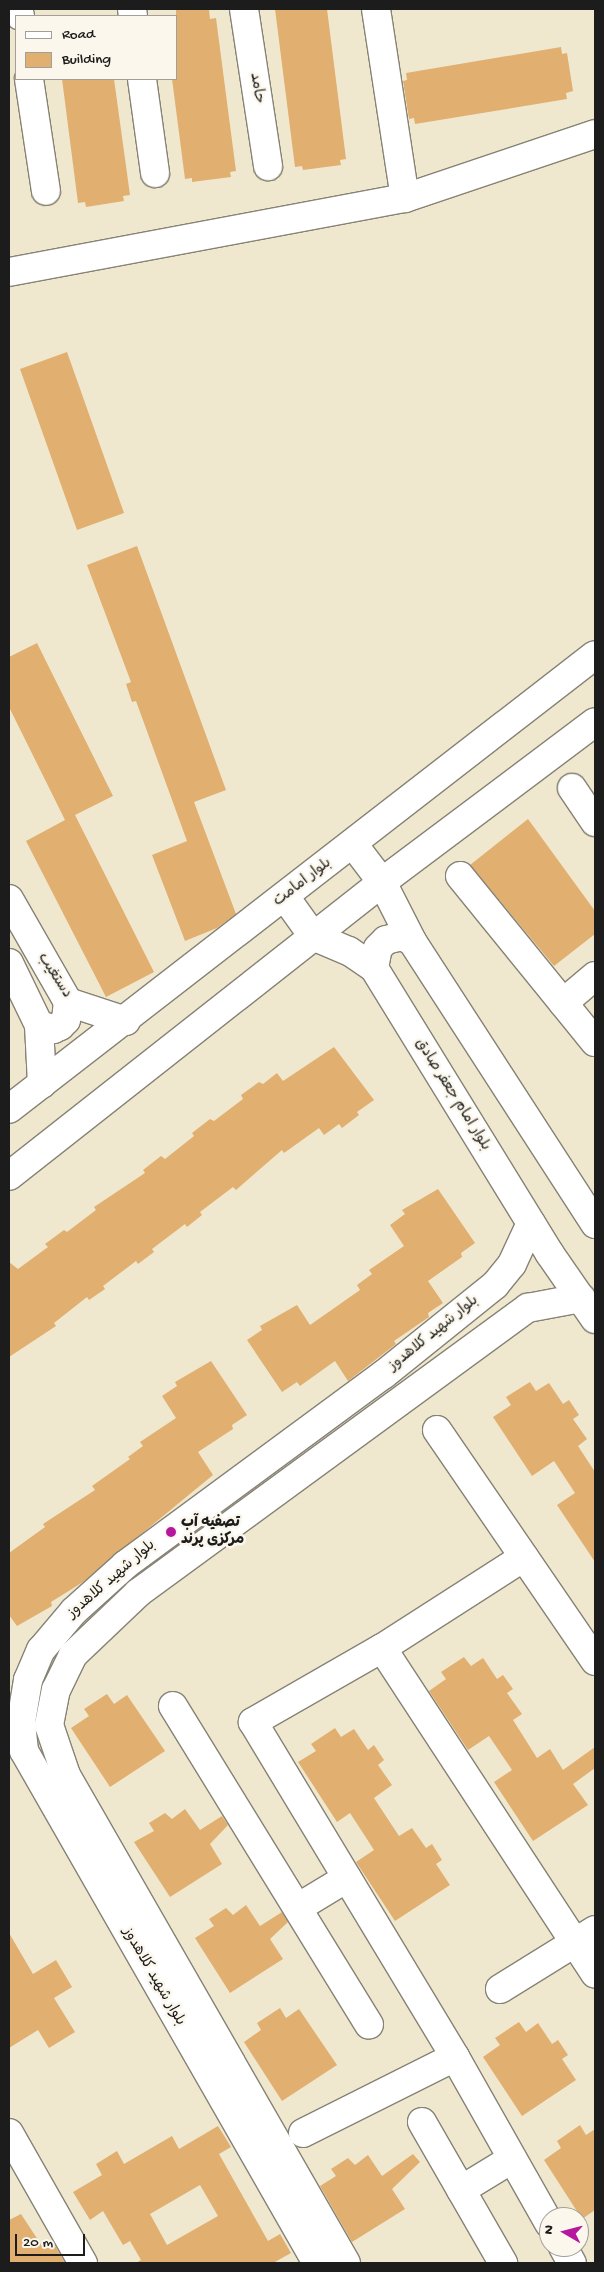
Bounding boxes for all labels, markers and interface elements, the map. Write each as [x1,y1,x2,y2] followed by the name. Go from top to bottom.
[15,15,178,80] legend
[62,26,95,44] text: Road
[62,51,111,69] text: Building
[245,72,267,104] street label: حامد
[270,855,336,911] street label: بلوار امامت
[33,950,75,1002] street label: دستغیب
[410,1036,494,1154] street label: بلوار امام جعفر صادق
[385,1292,483,1376] street label: بلوار شهید کلاهدوز
[181,1514,244,1549] place label: تصفیه آب مرکزی پرند
[165,1526,177,1538] marker: تصفیه آب مرکزی پرند
[64,1537,160,1623] street label: بلوار شهید کلاهدوز
[118,1925,188,2029] street label: بلوار شهید کلاهدوز
[539,2207,589,2257] north arrow
[18,2224,88,2256] scale bar
[541,2224,559,2236] text: N
[23,2234,53,2252] text: 20 m

